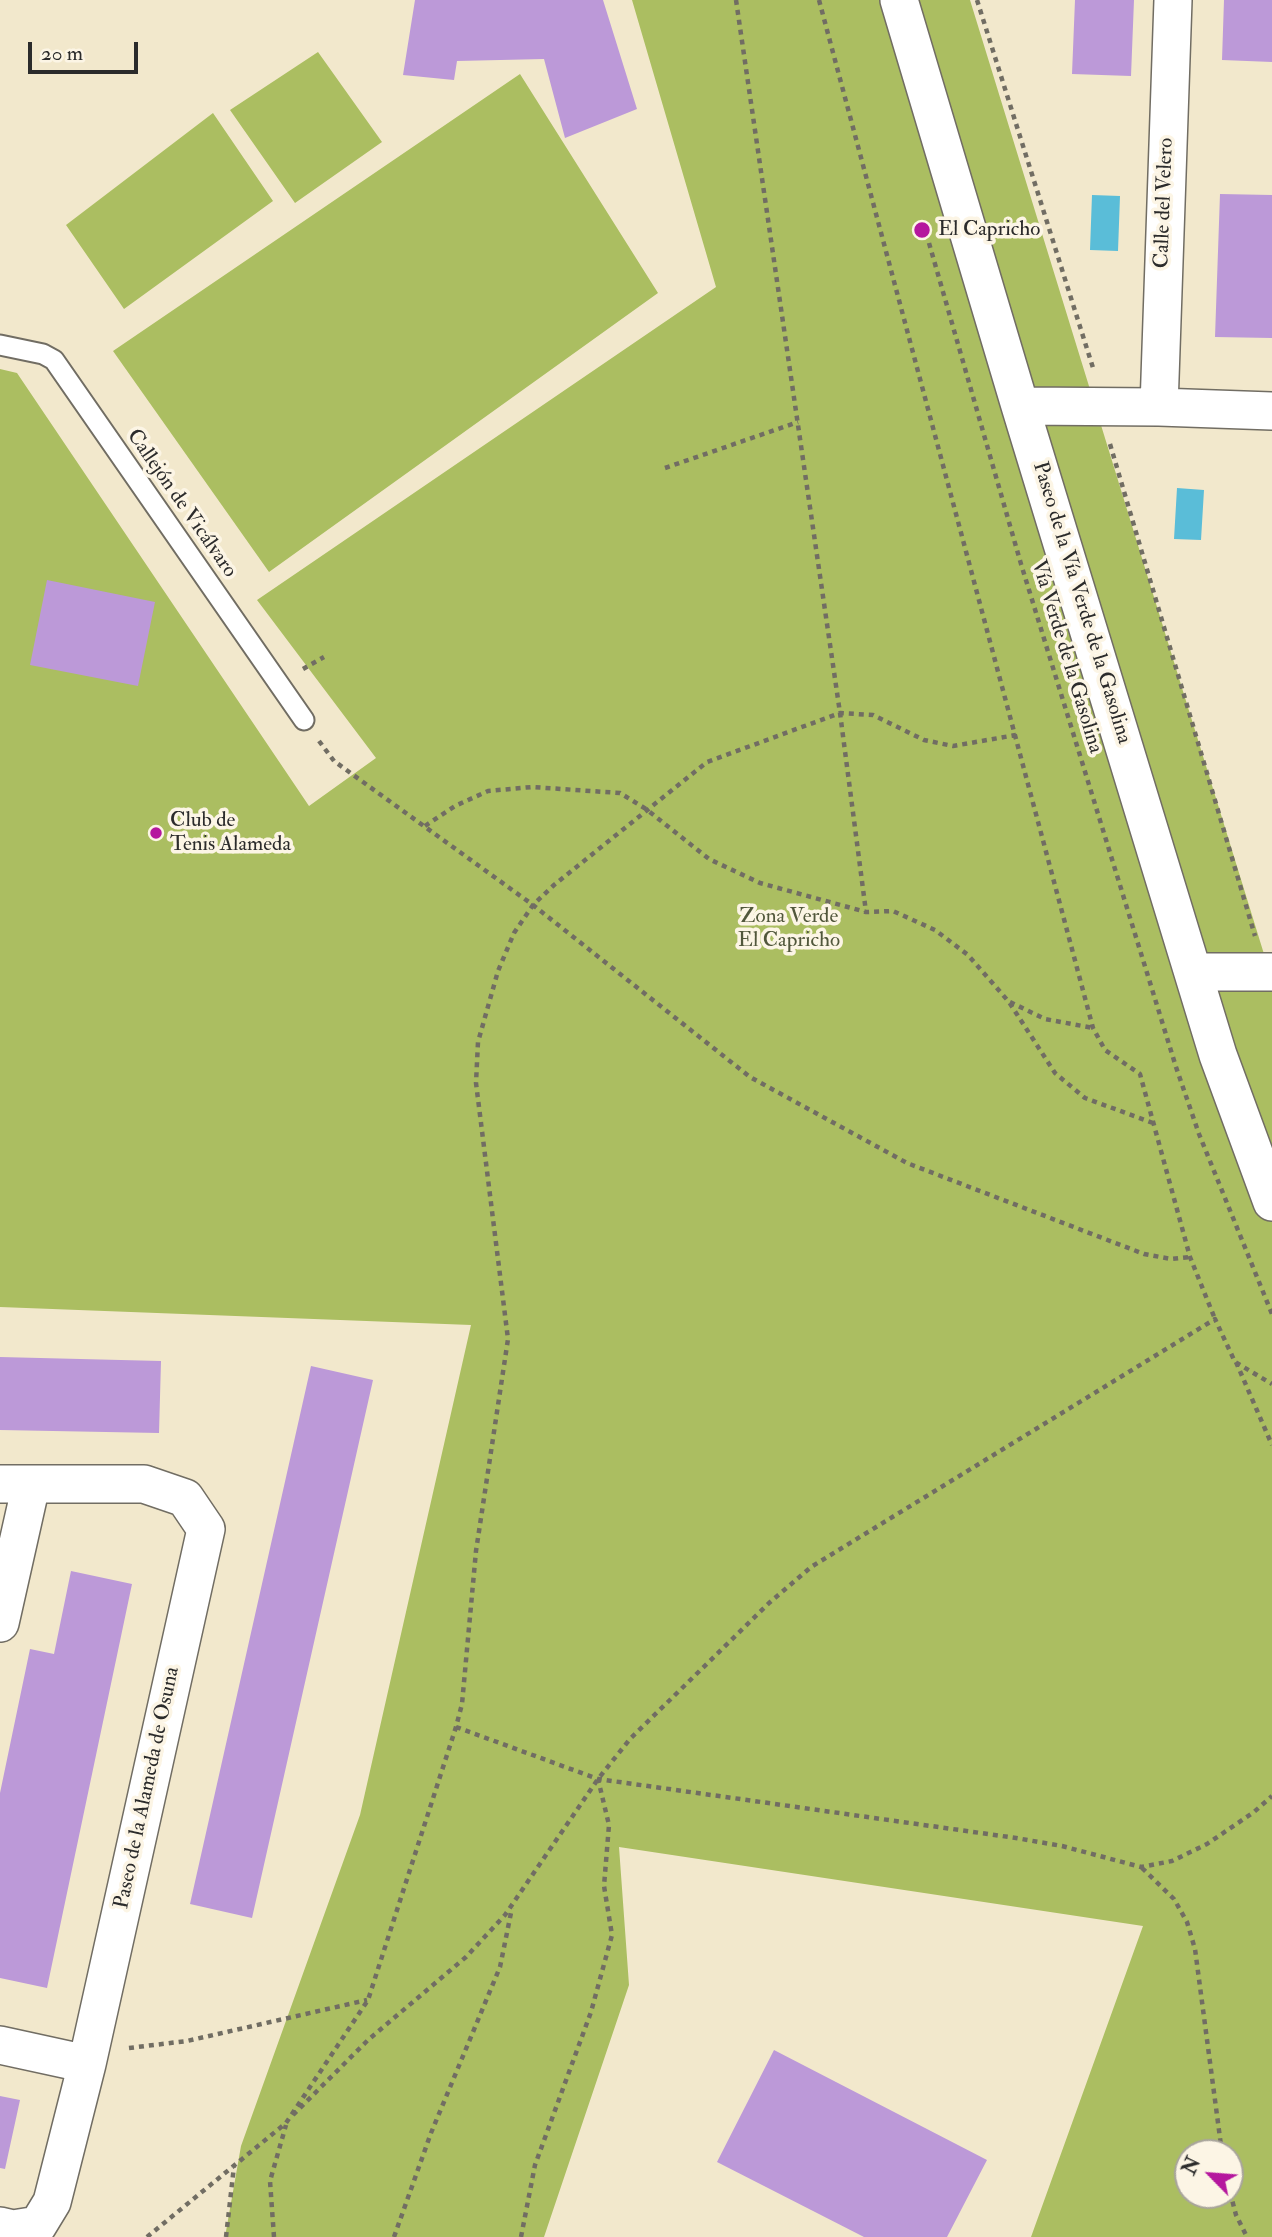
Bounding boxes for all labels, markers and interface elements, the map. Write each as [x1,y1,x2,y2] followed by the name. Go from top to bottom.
[32,28,142,72] scale bar
[41,40,83,67] text: 20 m
[1150,137,1180,269] street label: Calle del Velero
[938,217,1040,243] place label: El Capricho
[912,220,932,240] marker: El Capricho
[120,425,242,583] street label: Callejón de Vicálvaro
[1026,459,1136,747] street label: Paseo de la Vía Verde de la Gasolina
[1025,557,1107,757] street label: Vía Verde de la Gasolina
[170,808,291,858] place label: Club de Tenis Alameda
[148,825,164,841] marker: Club de Tenis Alameda
[738,904,840,954] park label: Zona Verde El Capricho
[110,1665,186,1911] street label: Paseo de la Alameda de Osuna
[1174,2139,1244,2209] north arrow
[1177,2153,1206,2179] text: N

